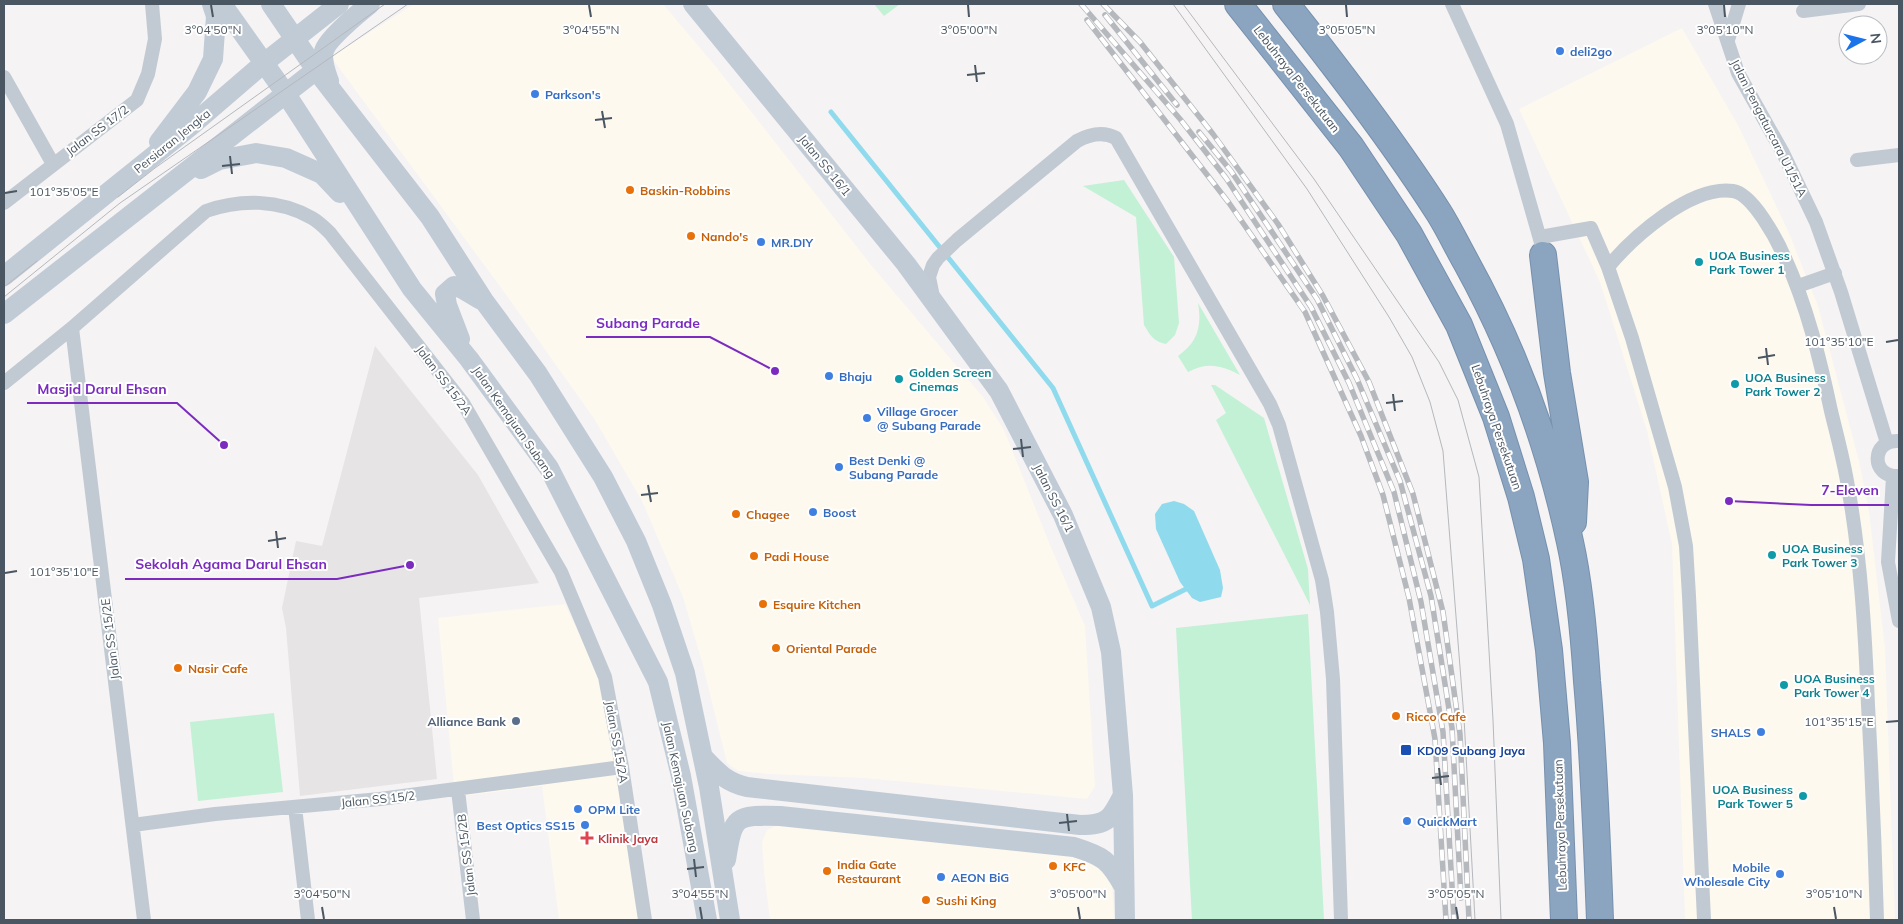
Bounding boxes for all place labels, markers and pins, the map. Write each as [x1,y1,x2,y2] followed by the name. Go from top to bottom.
[1570,44,1612,59] place label: deli2go
[1554,45,1566,57] marker: deli2go
[545,87,601,102] place label: Parkson's
[529,88,541,100] marker: Parkson's
[640,183,731,198] place label: Baskin-Robbins
[624,184,636,196] marker: Baskin-Robbins
[701,229,748,244] place label: Nando's
[685,230,697,242] marker: Nando's
[771,235,813,250] place label: MR.DIY
[755,236,767,248] marker: MR.DIY
[1709,248,1790,277] place label: UOA Business Park Tower 1
[1693,256,1705,268] marker: UOA Business Park Tower 1
[586,308,710,337] callout: Subang Parade
[909,365,991,394] place label: Golden Screen Cinemas
[839,369,872,384] place label: Bhaju
[823,370,835,382] marker: Bhaju
[1745,370,1826,399] place label: UOA Business Park Tower 2
[893,373,905,385] marker: Golden Screen Cinemas
[27,374,177,403] callout: Masjid Darul Ehsan
[1729,378,1741,390] marker: UOA Business Park Tower 2
[876,404,981,433] place label: Village Grocer @ Subang Parade
[861,412,873,424] marker: Village Grocer @ Subang Parade
[849,453,938,482] place label: Best Denki @ Subang Parade
[833,461,845,473] marker: Best Denki @ Subang Parade
[1811,476,1889,505] callout: 7-Eleven
[823,505,856,520] place label: Boost
[807,506,819,518] marker: Boost
[746,507,790,522] place label: Chagee
[730,508,742,520] marker: Chagee
[1782,541,1863,570] place label: UOA Business Park Tower 3
[764,549,830,564] place label: Padi House
[1766,549,1778,561] marker: UOA Business Park Tower 3
[125,550,337,579] callout: Sekolah Agama Darul Ehsan
[748,550,760,562] marker: Padi House
[773,597,861,612] place label: Esquire Kitchen
[757,598,769,610] marker: Esquire Kitchen
[786,641,877,656] place label: Oriental Parade
[770,642,782,654] marker: Oriental Parade
[188,661,248,676] place label: Nasir Cafe
[172,662,184,674] marker: Nasir Cafe
[1794,671,1875,700] place label: UOA Business Park Tower 4
[1778,679,1790,691] marker: UOA Business Park Tower 4
[1406,709,1467,724] place label: Ricco Cafe
[1390,710,1402,722] marker: Ricco Cafe
[428,714,506,729] place label: Alliance Bank
[510,715,522,727] marker: Alliance Bank
[1711,725,1751,740] place label: SHALS
[1755,726,1767,738] marker: SHALS
[1399,743,1413,757] marker: KD09 Subang Jaya
[1417,743,1525,758] place label: KD09 Subang Jaya
[1712,782,1793,811] place label: UOA Business Park Tower 5
[1797,790,1809,802] marker: UOA Business Park Tower 5
[588,802,641,817] place label: OPM Lite
[572,803,584,815] marker: OPM Lite
[1417,814,1477,829] place label: QuickMart
[1401,815,1413,827] marker: QuickMart
[477,818,575,833] place label: Best Optics SS15
[579,819,591,831] marker: Best Optics SS15
[580,831,594,845] marker: Klinik Jaya
[598,831,658,846] place label: Klinik Jaya
[837,857,901,886] place label: India Gate Restaurant
[1063,859,1086,874] place label: KFC
[1047,860,1059,872] marker: KFC
[1684,860,1770,889] place label: Mobile Wholesale City
[821,865,833,877] marker: India Gate Restaurant
[1774,868,1786,880] marker: Mobile Wholesale City
[951,870,1009,885] place label: AEON BiG
[935,871,947,883] marker: AEON BiG
[936,893,996,908] place label: Sushi King
[920,894,932,906] marker: Sushi King

